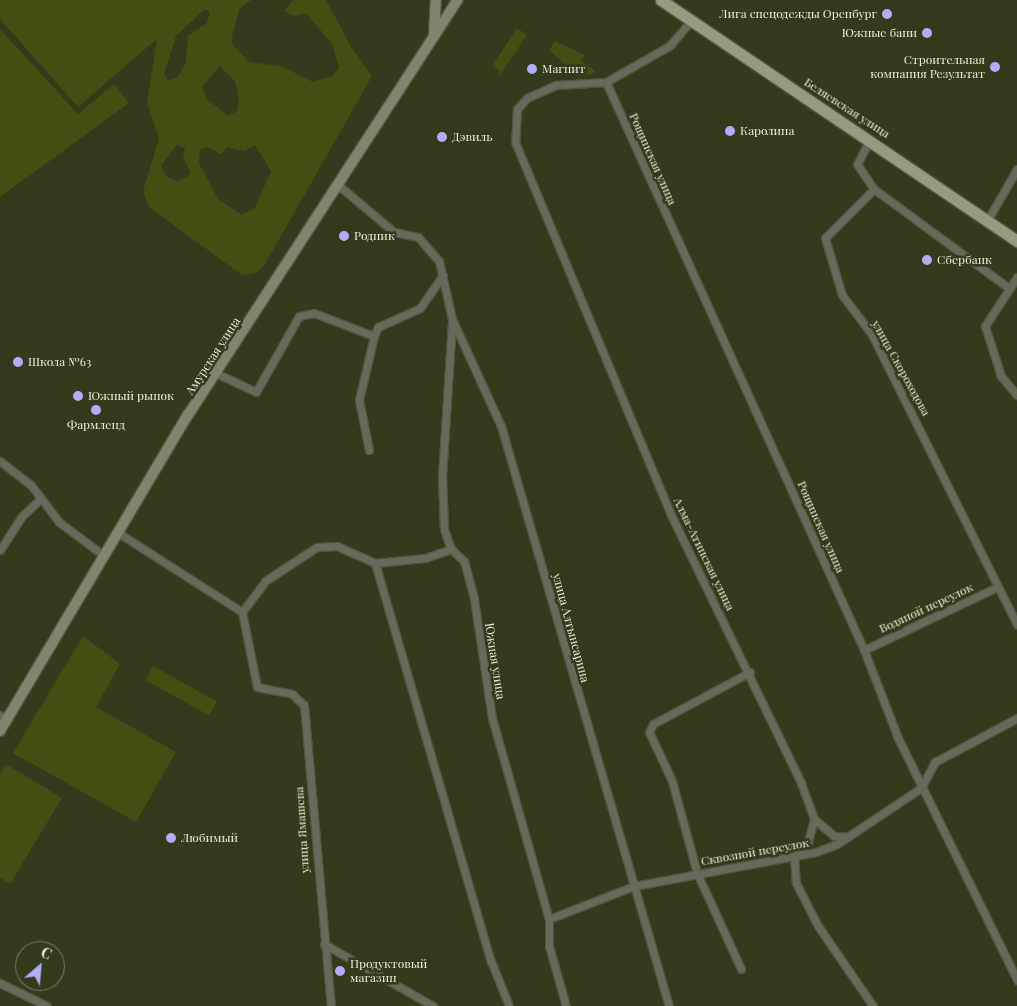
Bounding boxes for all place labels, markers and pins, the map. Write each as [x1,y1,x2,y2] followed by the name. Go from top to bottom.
[719,7,877,21] place label: Лига спецодежды Оренбург
[881,8,893,20] marker: Лига спецодежды Оренбург
[842,26,917,40] place label: Южные бани
[921,27,933,39] marker: Южные бани
[870,53,985,81] place label: Строительная компания Результат
[989,61,1001,73] marker: Строительная компания Результат
[542,62,585,76] place label: Магнит
[526,63,538,75] marker: Магнит
[740,124,794,138] place label: Каролина
[724,125,736,137] marker: Каролина
[452,130,493,144] place label: Дэвиль
[436,131,448,143] marker: Дэвиль
[354,229,395,243] place label: Родник
[338,230,350,242] marker: Родник
[937,253,992,267] place label: Сбербанк
[921,254,933,266] marker: Сбербанк
[28,355,91,369] place label: Школа №63
[12,356,24,368] marker: Школа №63
[88,389,174,403] place label: Южный рынок
[72,390,84,402] marker: Южный рынок
[90,404,102,416] marker: Фармленд
[67,418,125,432] place label: Фармленд
[181,831,238,845] place label: Любимый
[165,832,177,844] marker: Любимый
[350,957,427,985] place label: Продуктовый магазин
[334,965,346,977] marker: Продуктовый магазин

